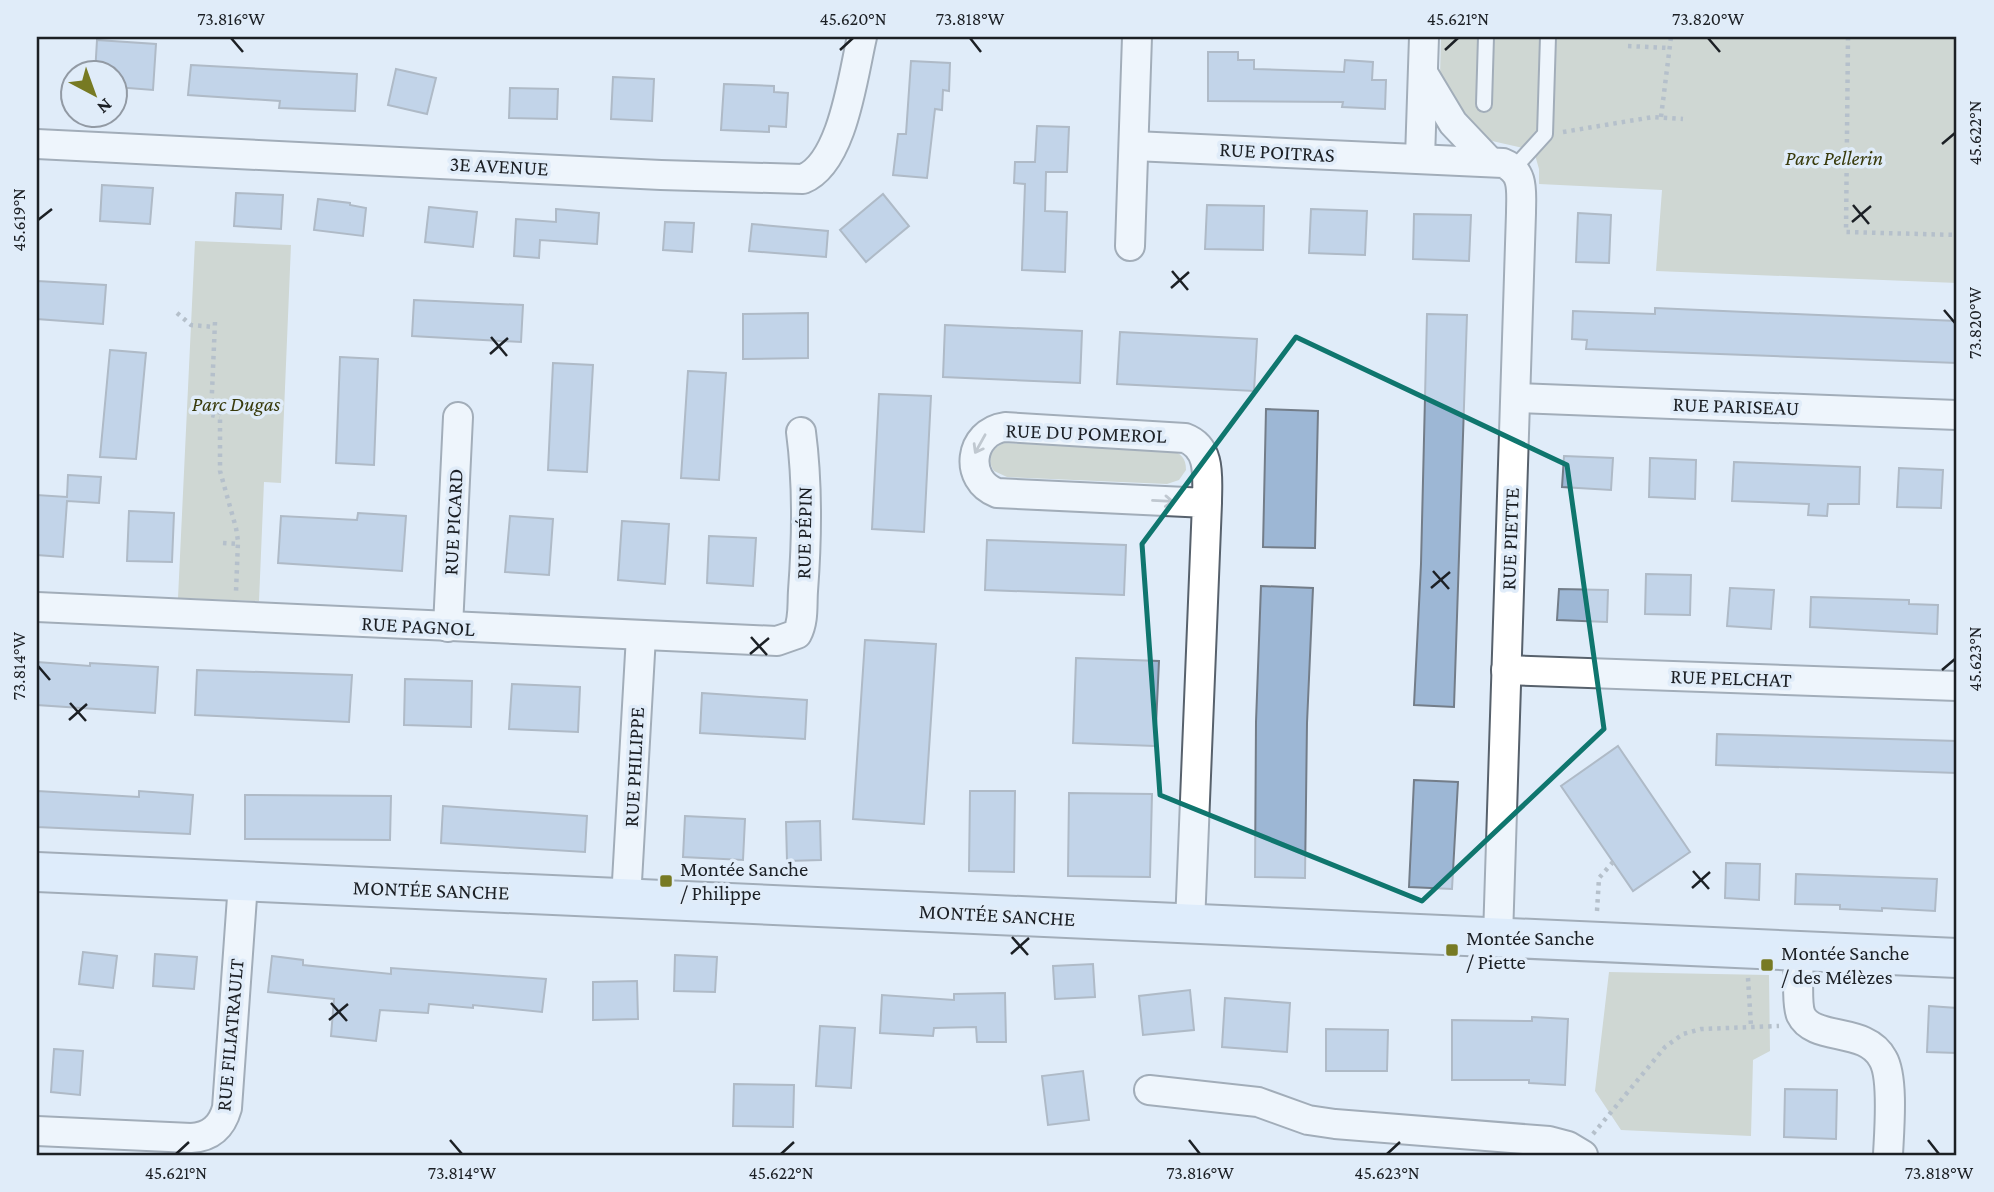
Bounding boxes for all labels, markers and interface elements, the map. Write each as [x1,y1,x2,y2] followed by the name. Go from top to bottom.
[197,9,265,29] text: 73.816°W
[819,9,887,29] text: 45.620°N
[936,9,1005,29] text: 73.818°W
[1427,9,1489,29] text: 45.621°N
[1672,9,1744,29] text: 73.820°W
[60,60,130,130] north arrow
[93,94,117,119] text: N
[1965,100,1985,166] text: 45.622°N
[1219,137,1335,167] street label: RUE POITRAS
[1785,146,1883,170] park label: Parc Pellerin
[449,151,549,181] street label: 3E AVENUE
[9,188,29,252] text: 45.619°N
[1965,287,1985,359] text: 73.820°W
[192,392,281,416] park label: Parc Dugas
[1672,392,1800,420] street label: RUE PARISEAU
[1005,418,1168,448] street label: RUE DU POMEROL
[973,434,987,454] one-way arrow
[438,468,468,576] street label: RUE PICARD
[791,486,817,580] street label: RUE PÉPIN
[1496,487,1524,591] street label: RUE PIETTE
[1151,495,1174,508] one-way arrow
[361,611,476,641] street label: RUE PAGNOL
[1965,626,1985,692] text: 45.623°N
[9,631,29,700] text: 73.814°W
[1670,664,1793,692] street label: RUE PELCHAT
[619,706,649,828] street label: RUE PHILIPPE
[680,857,808,905] place label: Montée Sanche / Philippe
[658,873,674,889] marker: Montée Sanche / Philippe
[352,875,510,905] street label: MONTÉE SANCHE
[918,899,1076,931] street label: MONTÉE SANCHE
[1466,926,1594,974] place label: Montée Sanche / Piette
[1781,941,1909,989] place label: Montée Sanche / des Mélèzes
[1444,942,1460,958] marker: Montée Sanche / Piette
[211,957,249,1112] street label: RUE FILIATRAULT
[1759,957,1775,973] marker: Montée Sanche / des Mélèzes
[145,1163,207,1183] text: 45.621°N
[428,1163,497,1183] text: 73.814°W
[748,1163,814,1183] text: 45.622°N
[1166,1163,1234,1183] text: 73.816°W
[1354,1163,1420,1183] text: 45.623°N
[1905,1163,1974,1183] text: 73.818°W

